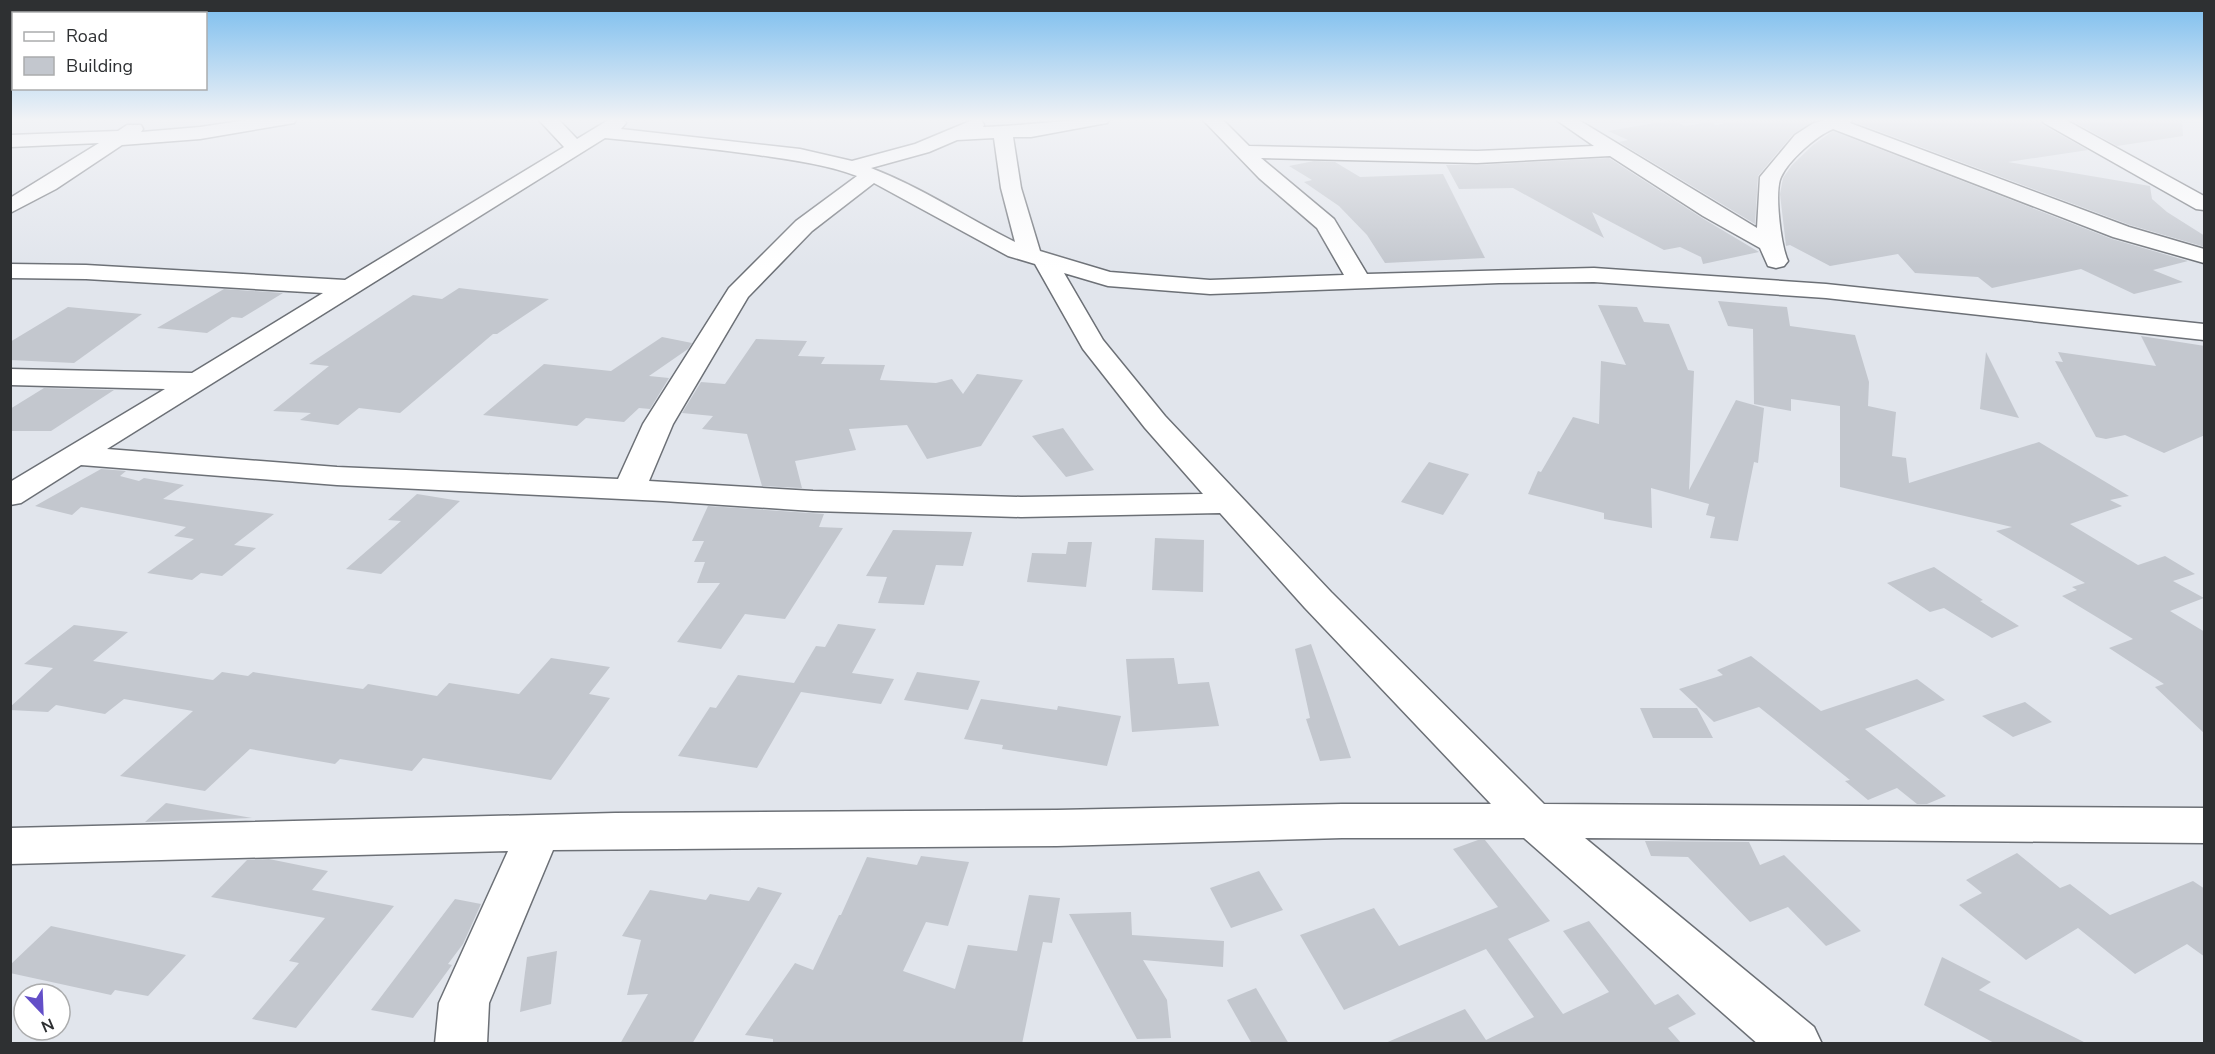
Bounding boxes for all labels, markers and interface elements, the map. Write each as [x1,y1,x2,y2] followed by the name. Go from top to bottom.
[12,12,207,90] legend
[66,24,108,48] text: Road
[66,54,133,78] text: Building
[12,982,72,1042] north arrow
[38,1012,57,1037] text: N

